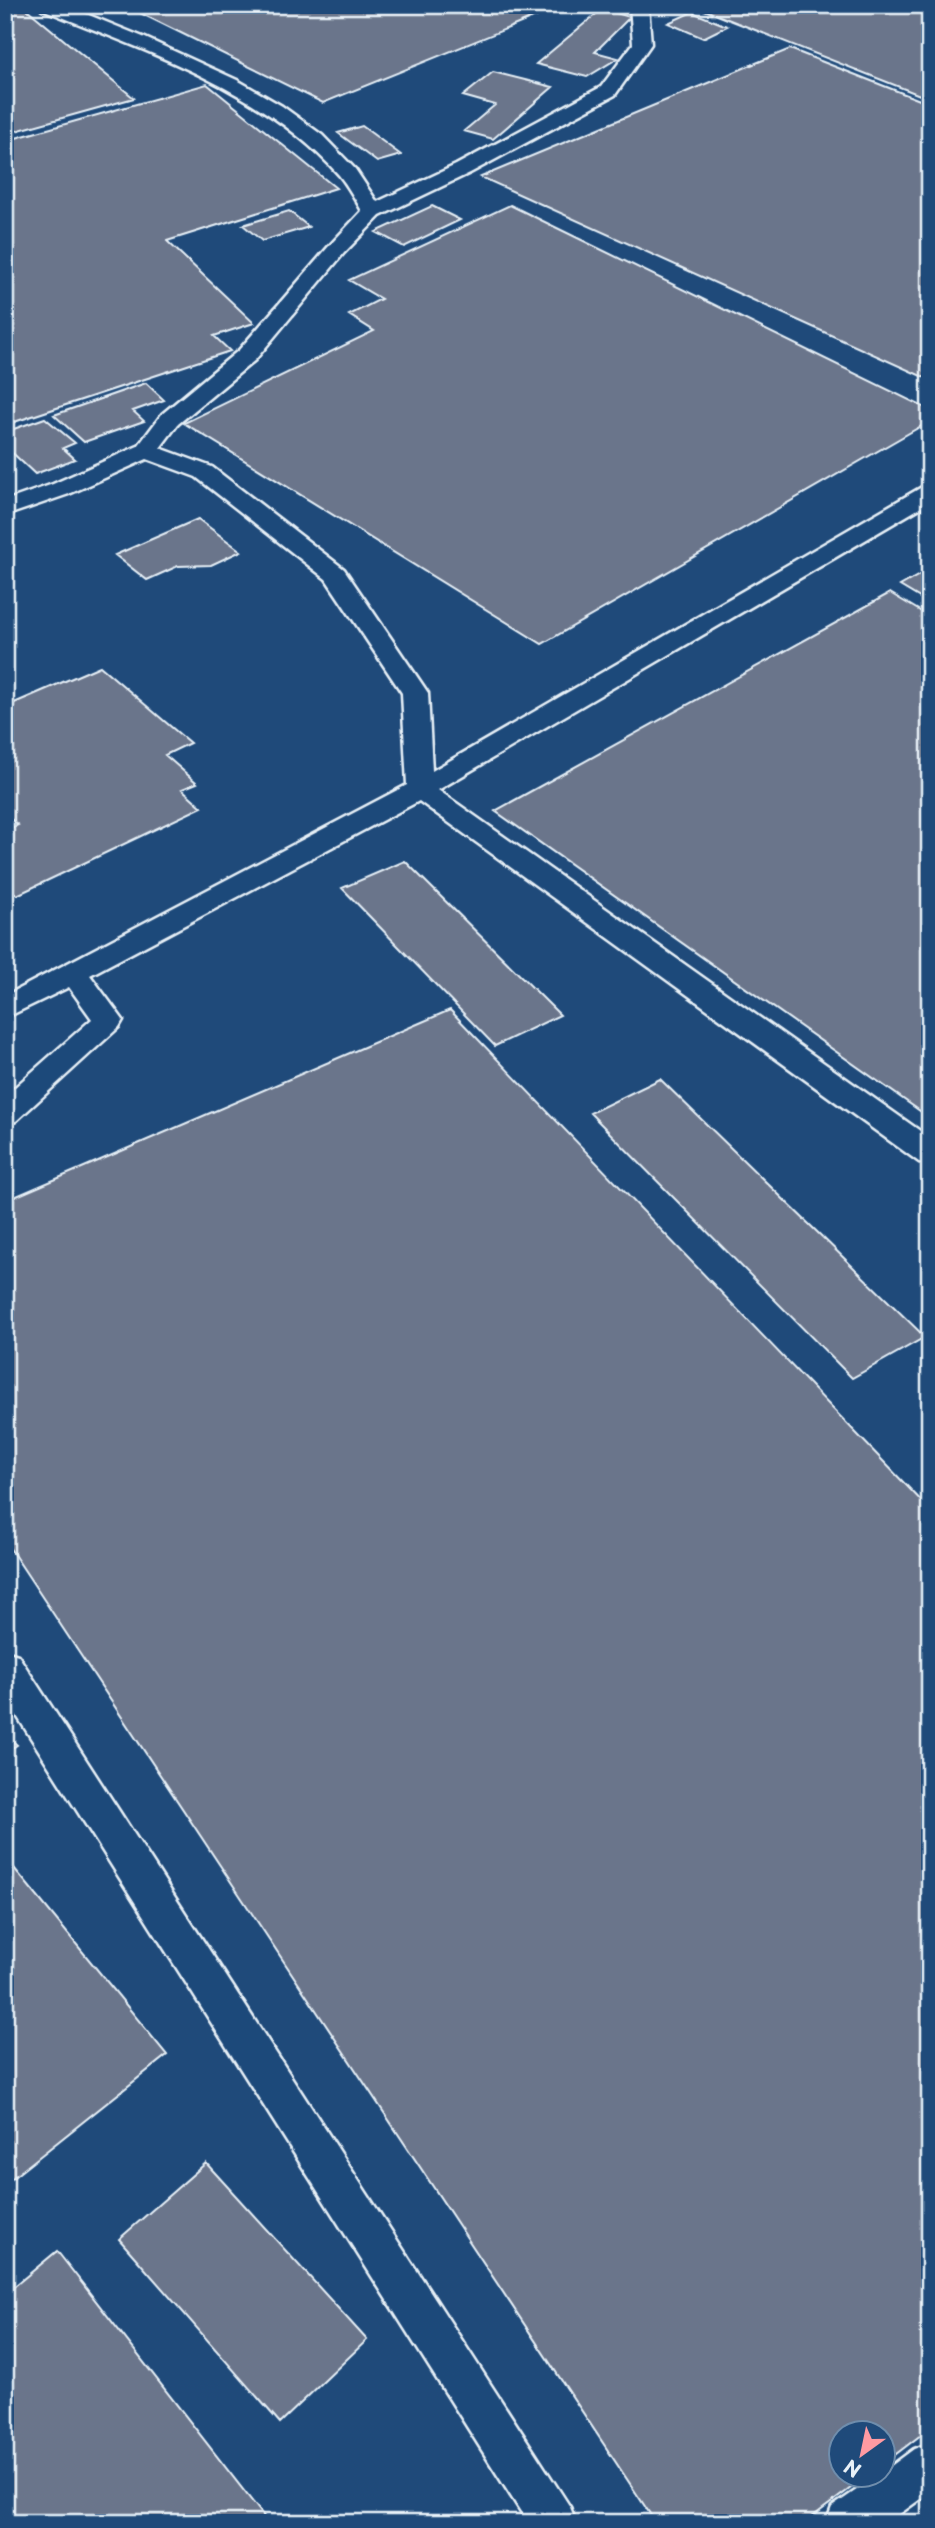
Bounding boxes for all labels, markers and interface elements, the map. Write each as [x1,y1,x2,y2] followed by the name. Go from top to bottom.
[827,2420,897,2490] north arrow
[838,2453,866,2485] text: N

